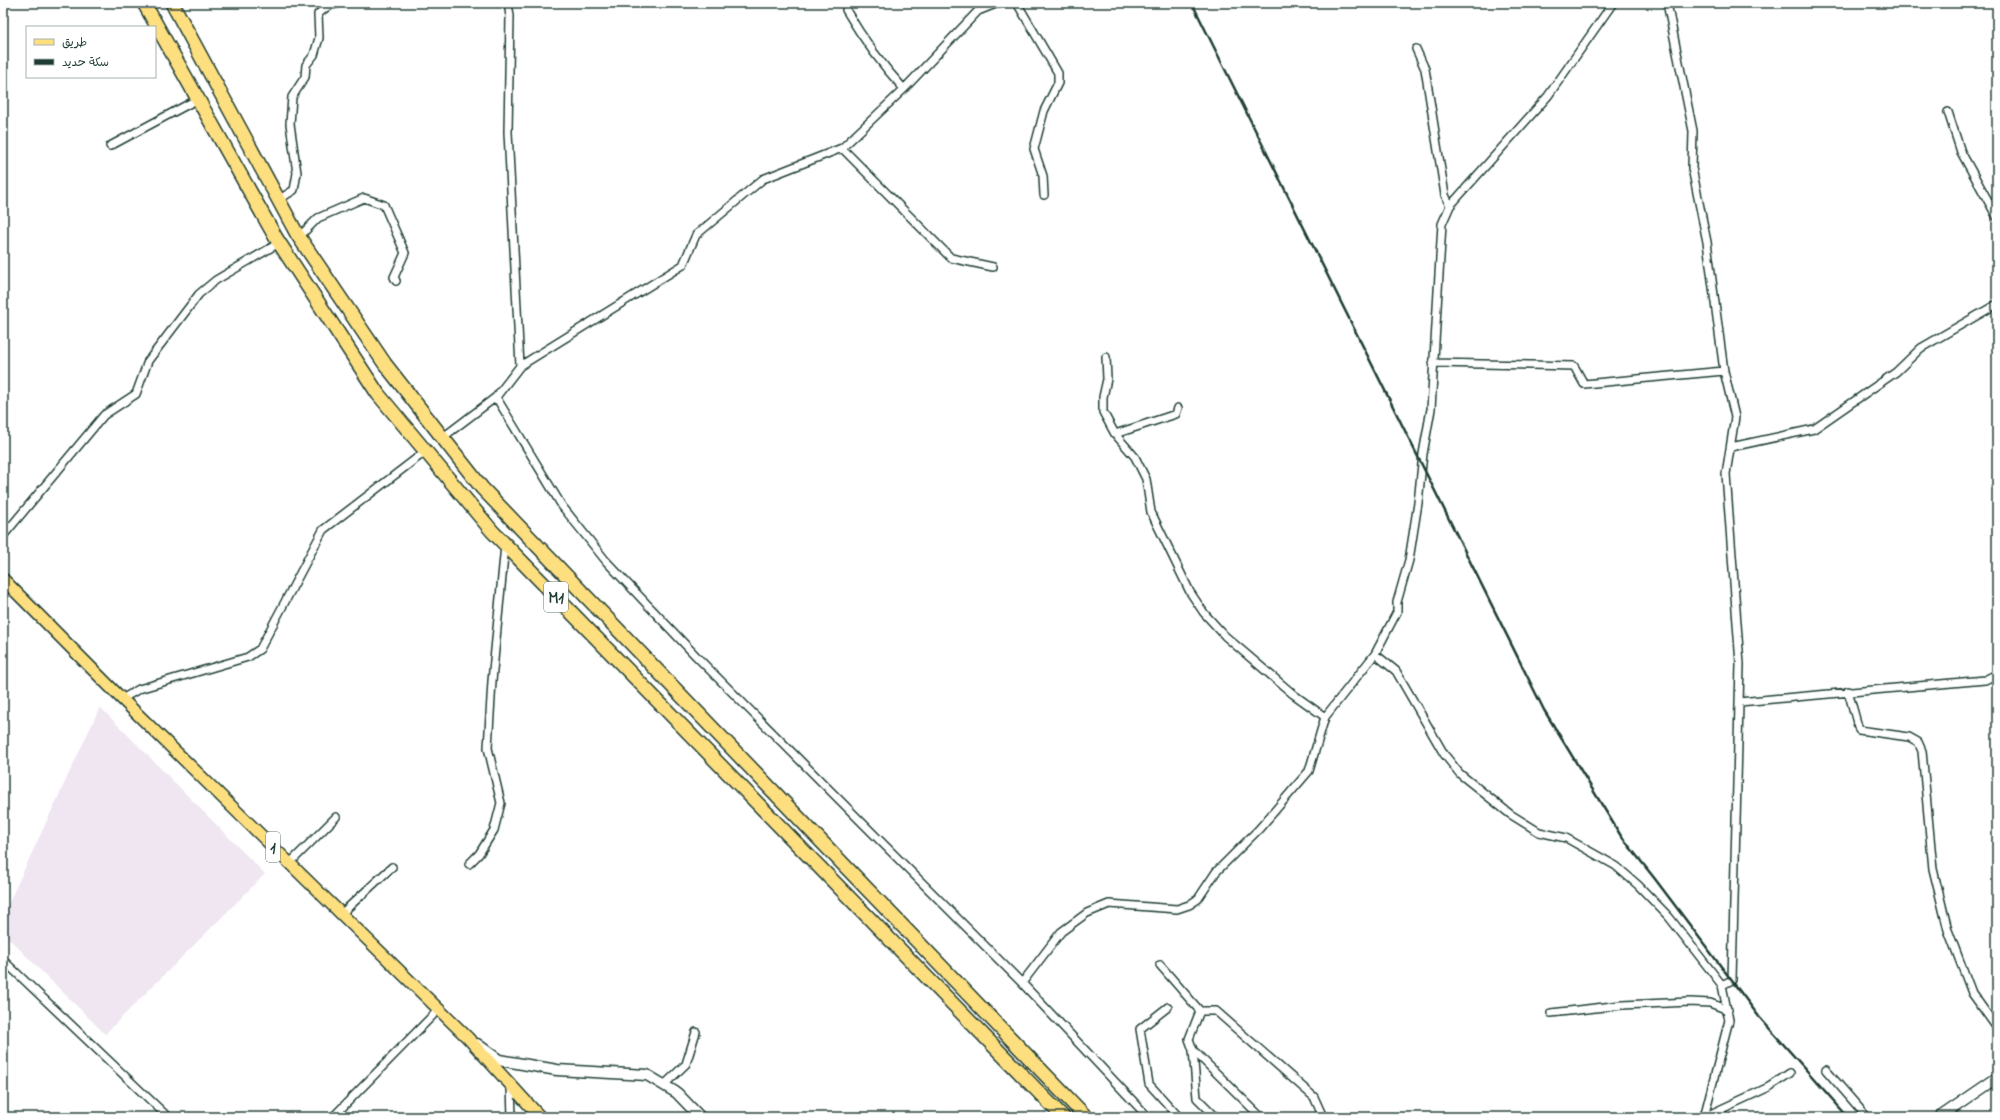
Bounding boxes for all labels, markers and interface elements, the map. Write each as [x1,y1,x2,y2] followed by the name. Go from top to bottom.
[26,26,156,78] legend
[62,34,87,52] text: طريق
[62,54,109,72] text: سكة حديد
[544,582,568,612] road number: M1
[266,832,280,862] road number: 1

